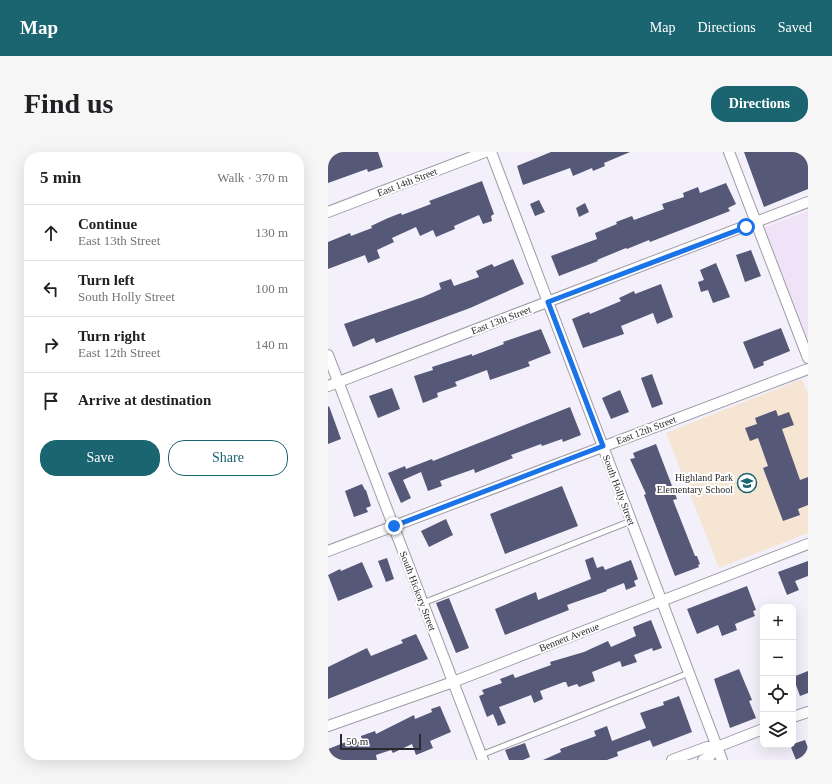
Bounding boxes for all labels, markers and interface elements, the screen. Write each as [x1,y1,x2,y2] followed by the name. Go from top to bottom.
[20,17,58,38] text: Map
[650,20,675,35] text: Map
[697,20,756,35] text: Directions
[778,20,812,35] text: Saved
[711,86,808,122] button: Directions
[24,88,114,119] text: Find us
[375,165,439,198] street label: East 14th Street
[40,168,81,187] text: 5 min
[217,170,288,185] text: Walk · 370 m
[78,216,137,232] text: Continue
[737,218,755,236] route start
[40,222,62,244] icon: ahead
[255,225,288,240] text: 130 m
[78,233,160,248] text: East 13th Street
[78,272,135,288] text: Turn left
[40,278,62,300] icon: left
[255,281,288,296] text: 100 m
[78,289,175,304] text: South Holly Street
[469,303,533,336] street label: East 13th Street
[78,328,145,344] text: Turn right
[40,334,62,356] icon: right
[255,337,288,352] text: 140 m
[78,345,160,360] text: East 12th Street
[40,390,62,412] icon: arrive
[78,392,211,408] text: Arrive at destination
[614,413,678,446] street label: East 12th Street
[40,440,160,476] button: Save
[168,440,288,476] button: Share
[601,453,638,527] street label: South Holly Street
[657,472,733,495] place label: Highland Park Elementary School
[736,472,758,494] school or university icon: Highland Park Elementary School
[385,517,403,535] route end
[398,550,438,633] street label: South Hickory Street
[760,604,796,748] map controls
[760,604,796,640] button: +
[537,620,601,653] street label: Bennett Avenue
[760,640,796,676] button: −
[760,676,796,712] button: locate
[760,712,796,748] button: layers
[340,732,421,751] scale bar
[346,735,368,747] text: 50 m

